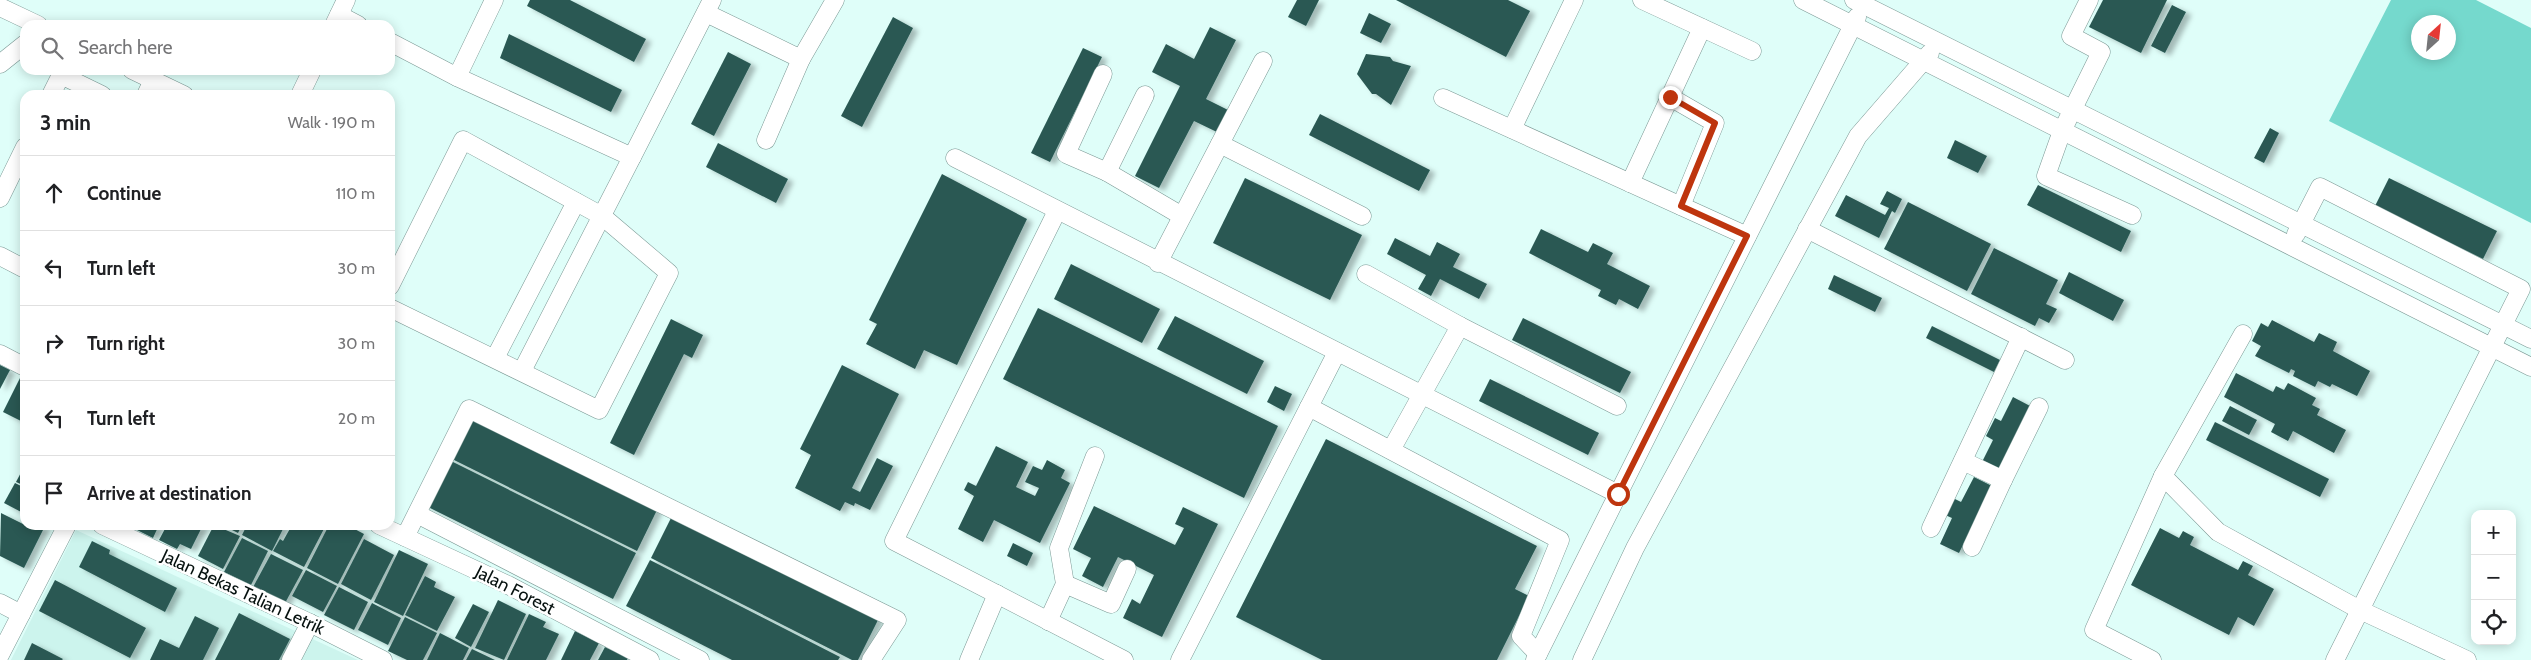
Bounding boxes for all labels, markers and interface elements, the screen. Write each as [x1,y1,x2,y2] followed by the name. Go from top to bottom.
[2411,15,2456,60] north arrow
[20,20,395,75] search box
[38,34,66,62] icon: search
[78,36,172,59] text: Search here
[1659,86,1682,109] route end
[40,110,91,135] text: 3 min
[288,113,375,132] text: Walk · 190 m
[40,179,68,207] icon: ahead
[87,182,161,205] text: Continue
[336,184,375,203] text: 110 m
[40,254,68,282] icon: left
[87,257,155,280] text: Turn left
[338,259,375,278] text: 30 m
[40,329,68,357] icon: right
[87,332,165,355] text: Turn right
[338,334,375,353] text: 30 m
[40,404,68,432] icon: left
[87,407,155,430] text: Turn left
[338,409,375,428] text: 20 m
[40,479,68,507] icon: arrive
[87,482,251,505] text: Arrive at destination
[1607,483,1630,506] route start
[2471,510,2516,645] map controls
[2471,510,2516,555] button: +
[157,544,329,640] street label: Jalan Bekas Talian Letrik
[2471,555,2516,600] button: −
[470,560,559,619] street label: Jalan Forest
[2471,600,2516,645] button: locate

